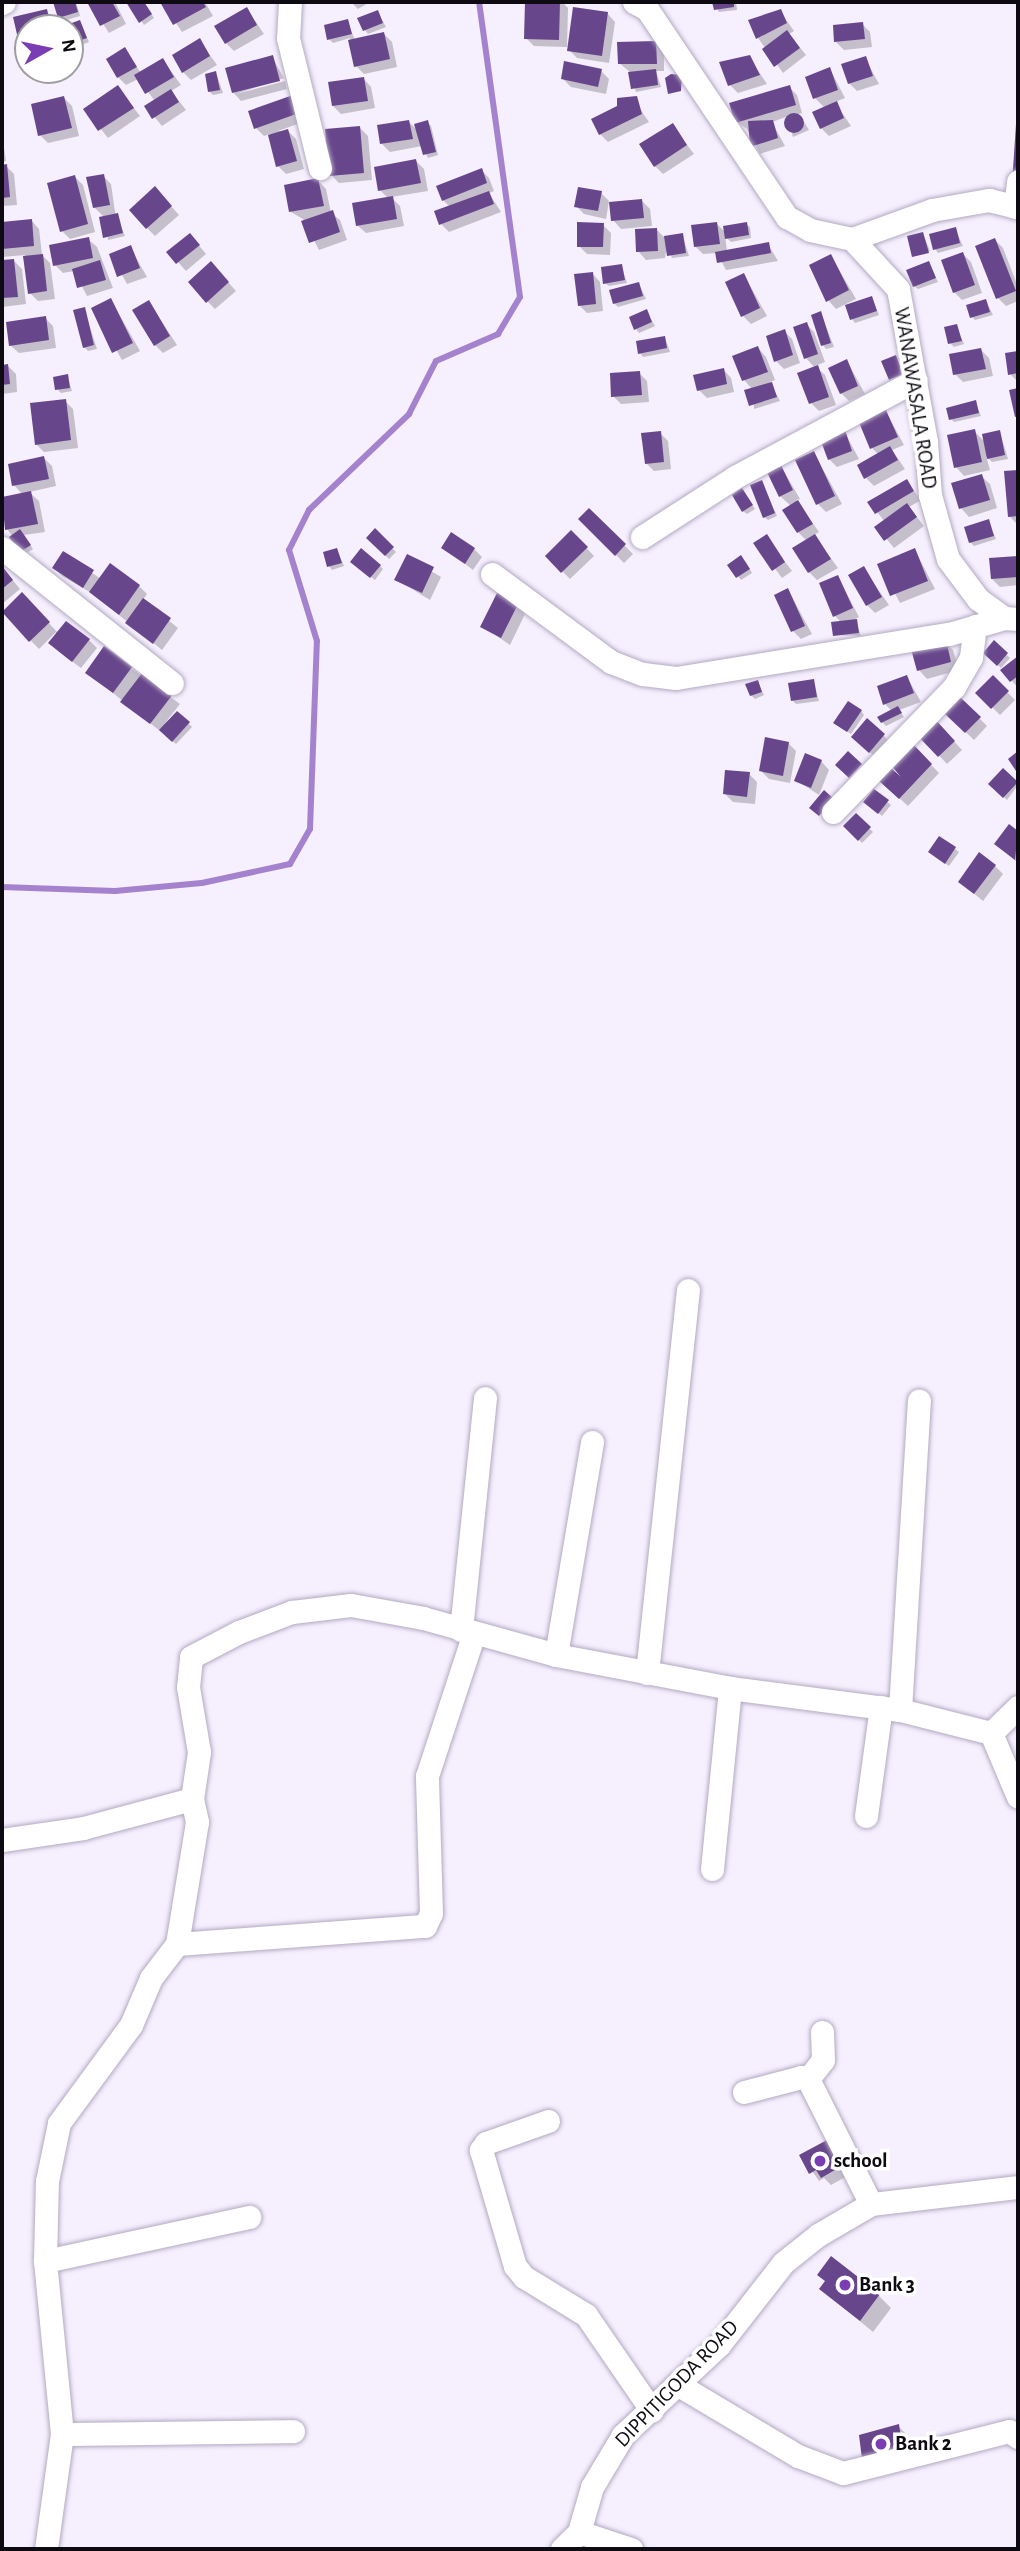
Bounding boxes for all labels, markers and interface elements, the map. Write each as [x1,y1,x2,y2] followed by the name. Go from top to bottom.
[14,14,84,84] north arrow
[58,38,79,54] text: N
[888,305,942,491] street label: WANAWASALA ROAD
[834,2148,888,2174] place label: school
[812,2153,828,2169] marker: school
[859,2272,915,2298] place label: Bank 3
[837,2277,853,2293] marker: Bank 3
[610,2315,744,2453] street label: DIPPITIGODA ROAD
[895,2431,952,2457] place label: Bank 2
[873,2436,889,2452] marker: Bank 2

